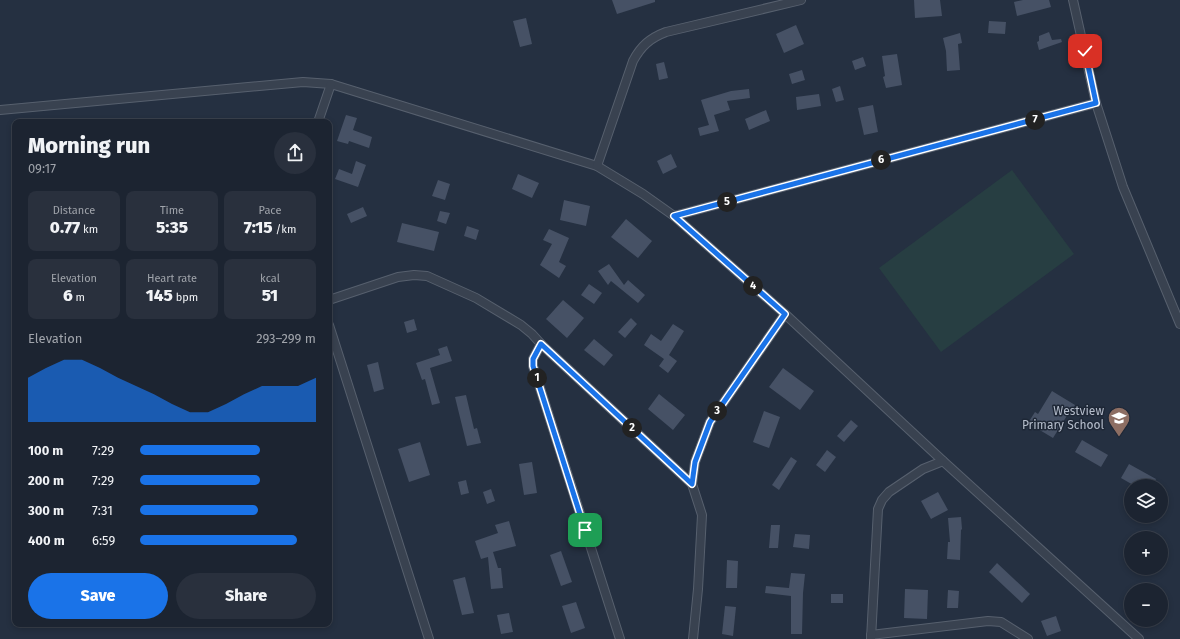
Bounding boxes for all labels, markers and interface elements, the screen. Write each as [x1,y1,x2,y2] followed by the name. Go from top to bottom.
[1068,34,1102,68] pin
[1074,40,1096,62] icon: check
[1025,110,1045,130] pin: 7
[1032,113,1038,126] text: 7
[28,132,150,159] text: Morning run
[274,132,316,174] button: share
[871,150,891,170] pin: 6
[878,153,884,166] text: 6
[28,161,56,176] text: 09:17
[717,192,737,212] pin: 5
[724,195,730,208] text: 5
[53,204,95,217] text: Distance
[160,204,184,217] text: Time
[259,204,281,217] text: Pace
[50,217,80,238] text: 0.77
[156,217,188,238] text: 5:35
[244,217,273,238] text: 7:15
[80,223,98,236] text: km
[273,223,296,236] text: /km
[51,272,97,285] text: Elevation
[147,272,197,285] text: Heart rate
[260,272,280,285] text: kcal
[743,276,763,296] pin: 4
[750,279,756,292] text: 4
[63,285,73,306] text: 6
[146,285,173,306] text: 145
[262,285,278,306] text: 51
[73,291,85,304] text: m
[173,291,198,304] text: bpm
[28,331,82,346] text: Elevation
[256,331,316,346] text: 293–299 m
[527,368,547,388] pin: 1
[534,371,540,384] text: 1
[707,401,727,421] pin: 3
[714,404,720,417] text: 3
[1022,404,1104,432] place label: Westview Primary School
[1106,405,1132,438] school or university icon: Westview Primary School
[622,418,642,438] pin: 2
[629,421,635,434] text: 2
[28,443,63,458] text: 100 m
[92,443,114,458] text: 7:29
[28,473,64,488] text: 200 m
[92,473,114,488] text: 7:29
[1124,479,1168,627] map controls
[1124,479,1168,523] button: layers
[28,503,64,518] text: 300 m
[92,503,113,518] text: 7:31
[568,513,602,547] pin
[574,519,596,541] icon: arrive
[1124,531,1168,575] button: +
[28,533,65,548] text: 400 m
[92,533,115,548] text: 6:59
[28,573,168,619] button: Save
[176,573,316,619] button: Share
[1124,583,1168,627] button: −

